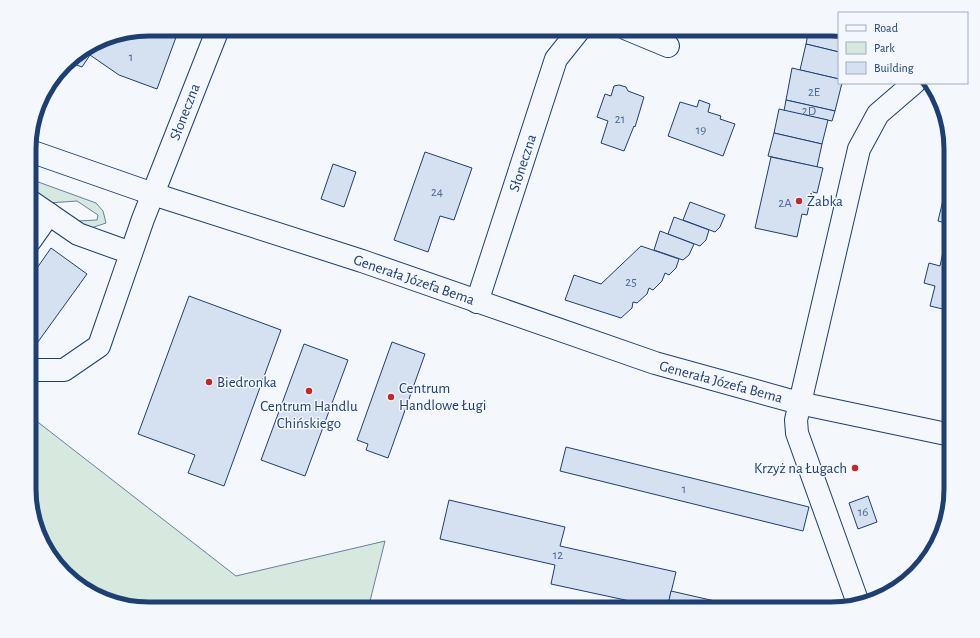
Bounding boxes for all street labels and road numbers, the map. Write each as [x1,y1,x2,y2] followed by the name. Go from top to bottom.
[167,81,203,142] street label: Słoneczna
[507,132,539,194] street label: Słoneczna
[351,252,477,308] street label: Generała Józefa Bema
[658,358,784,406] street label: Generała Józefa Bema

